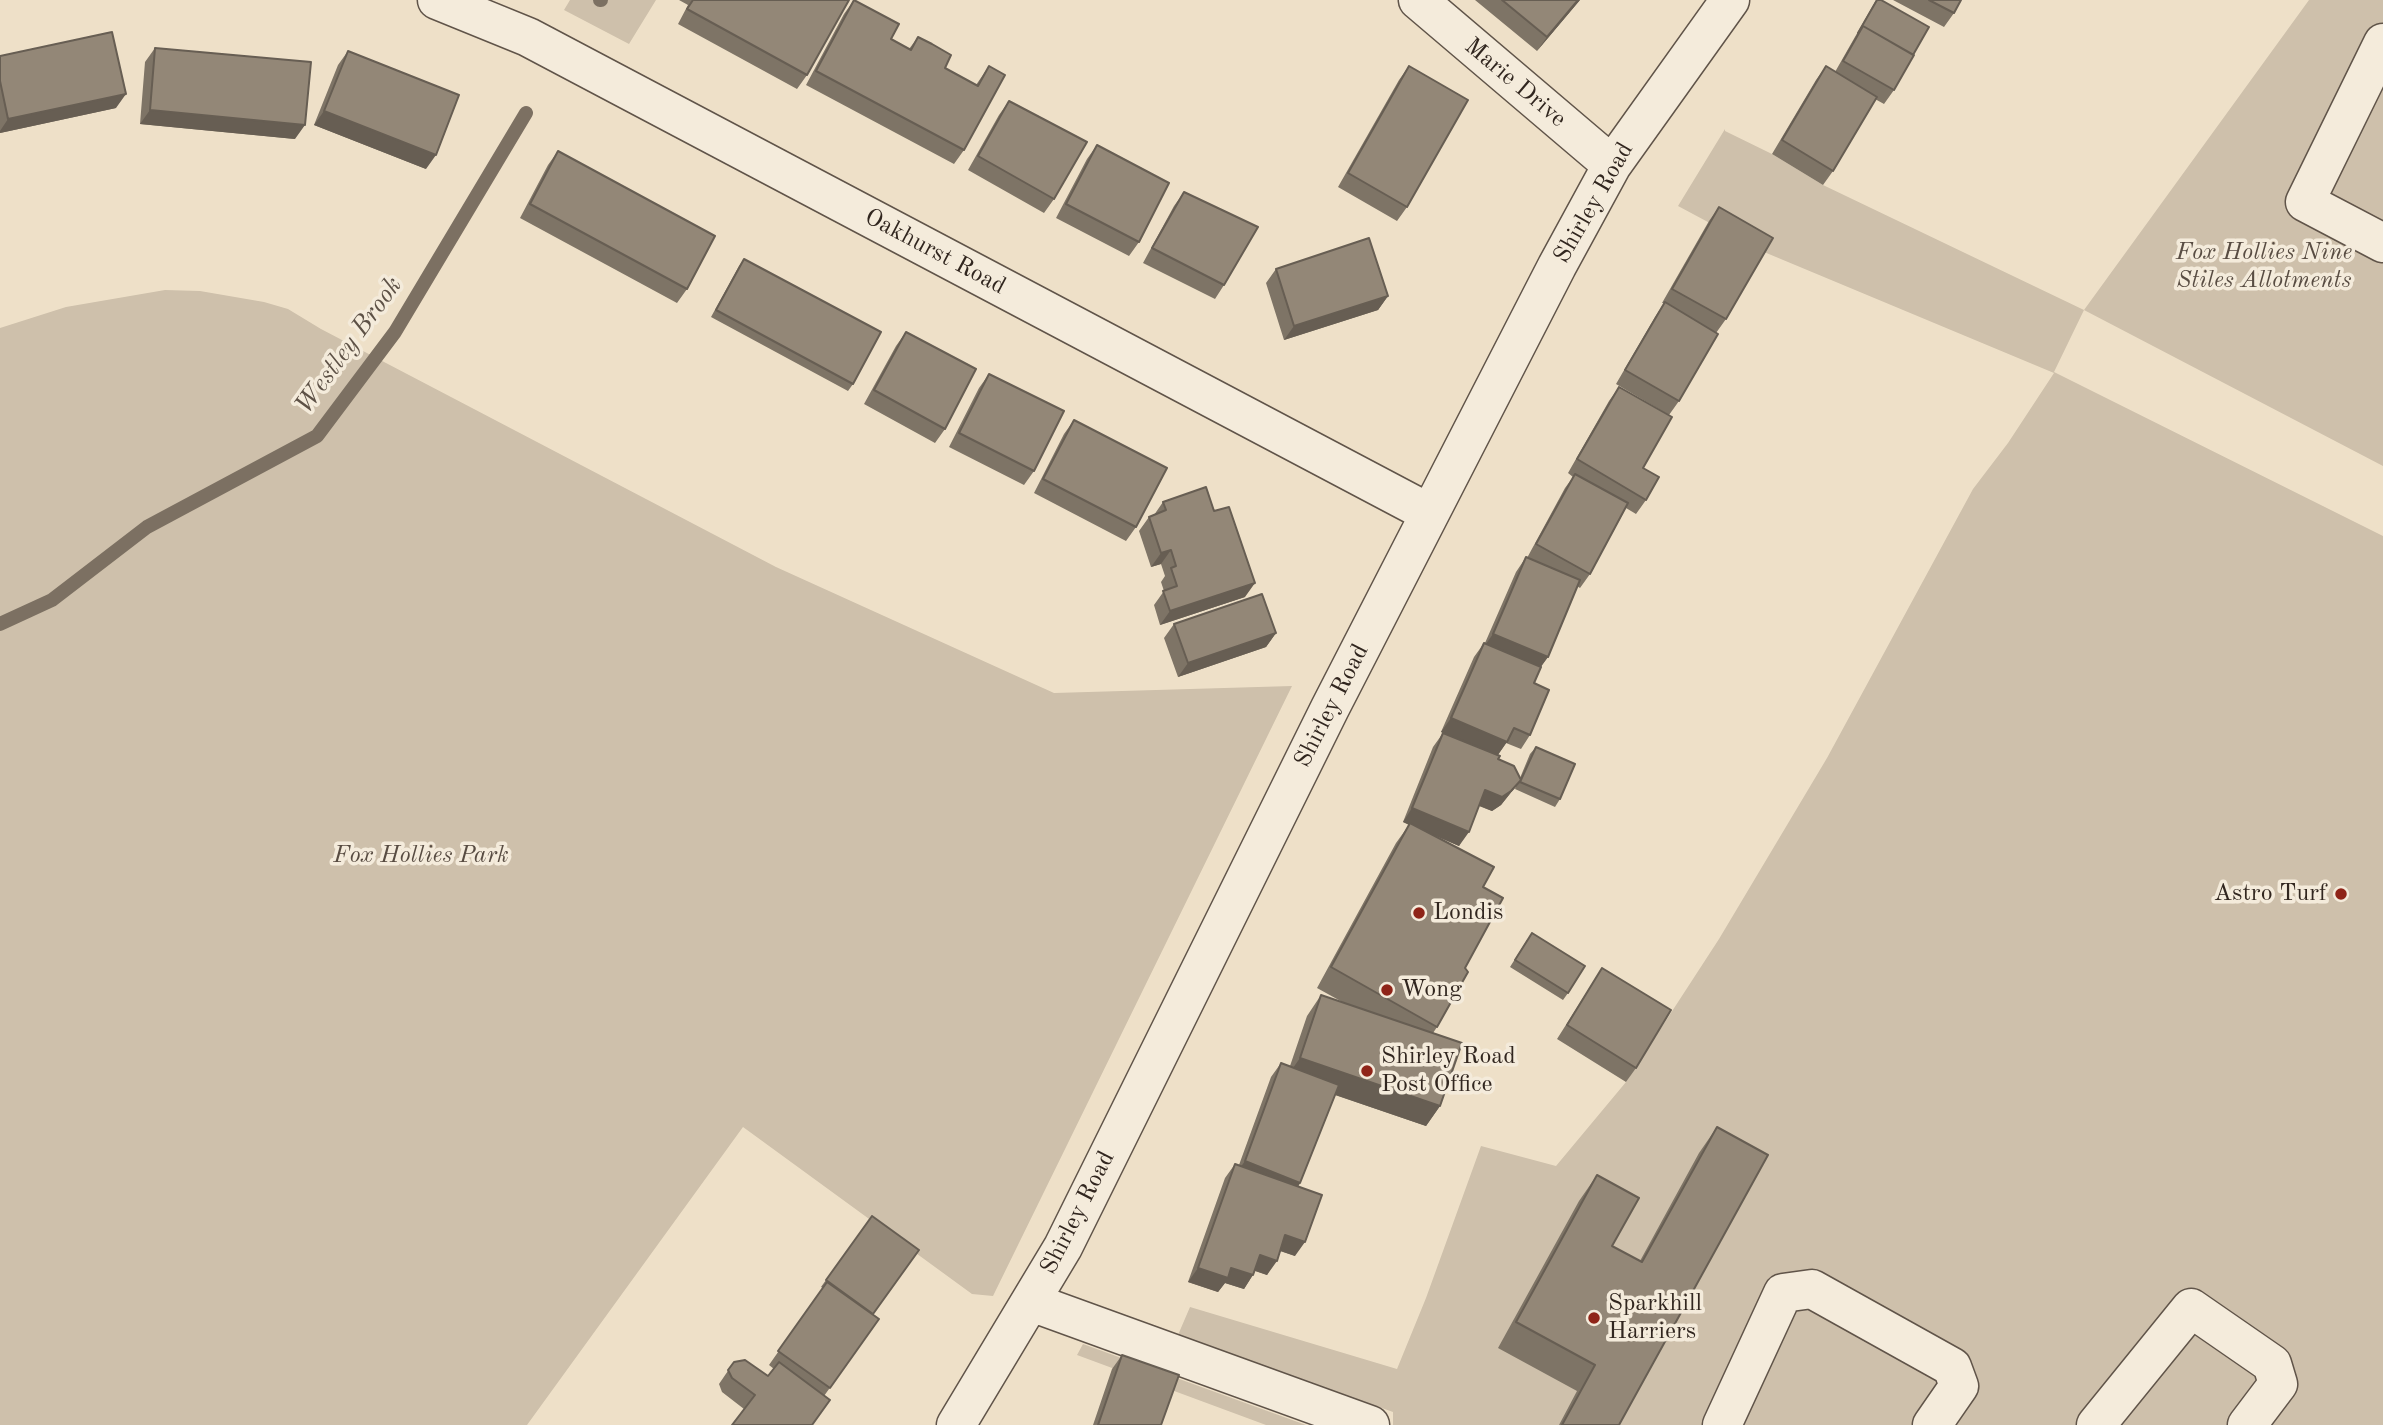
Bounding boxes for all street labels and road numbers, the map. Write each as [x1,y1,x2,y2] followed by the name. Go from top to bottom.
[1458,32,1572,134] street label: Marie Drive
[1548,137,1640,269] street label: Shirley Road
[859,203,1011,301] street label: Oakhurst Road
[1289,639,1375,773] street label: Shirley Road
[1035,1146,1121,1280] street label: Shirley Road

